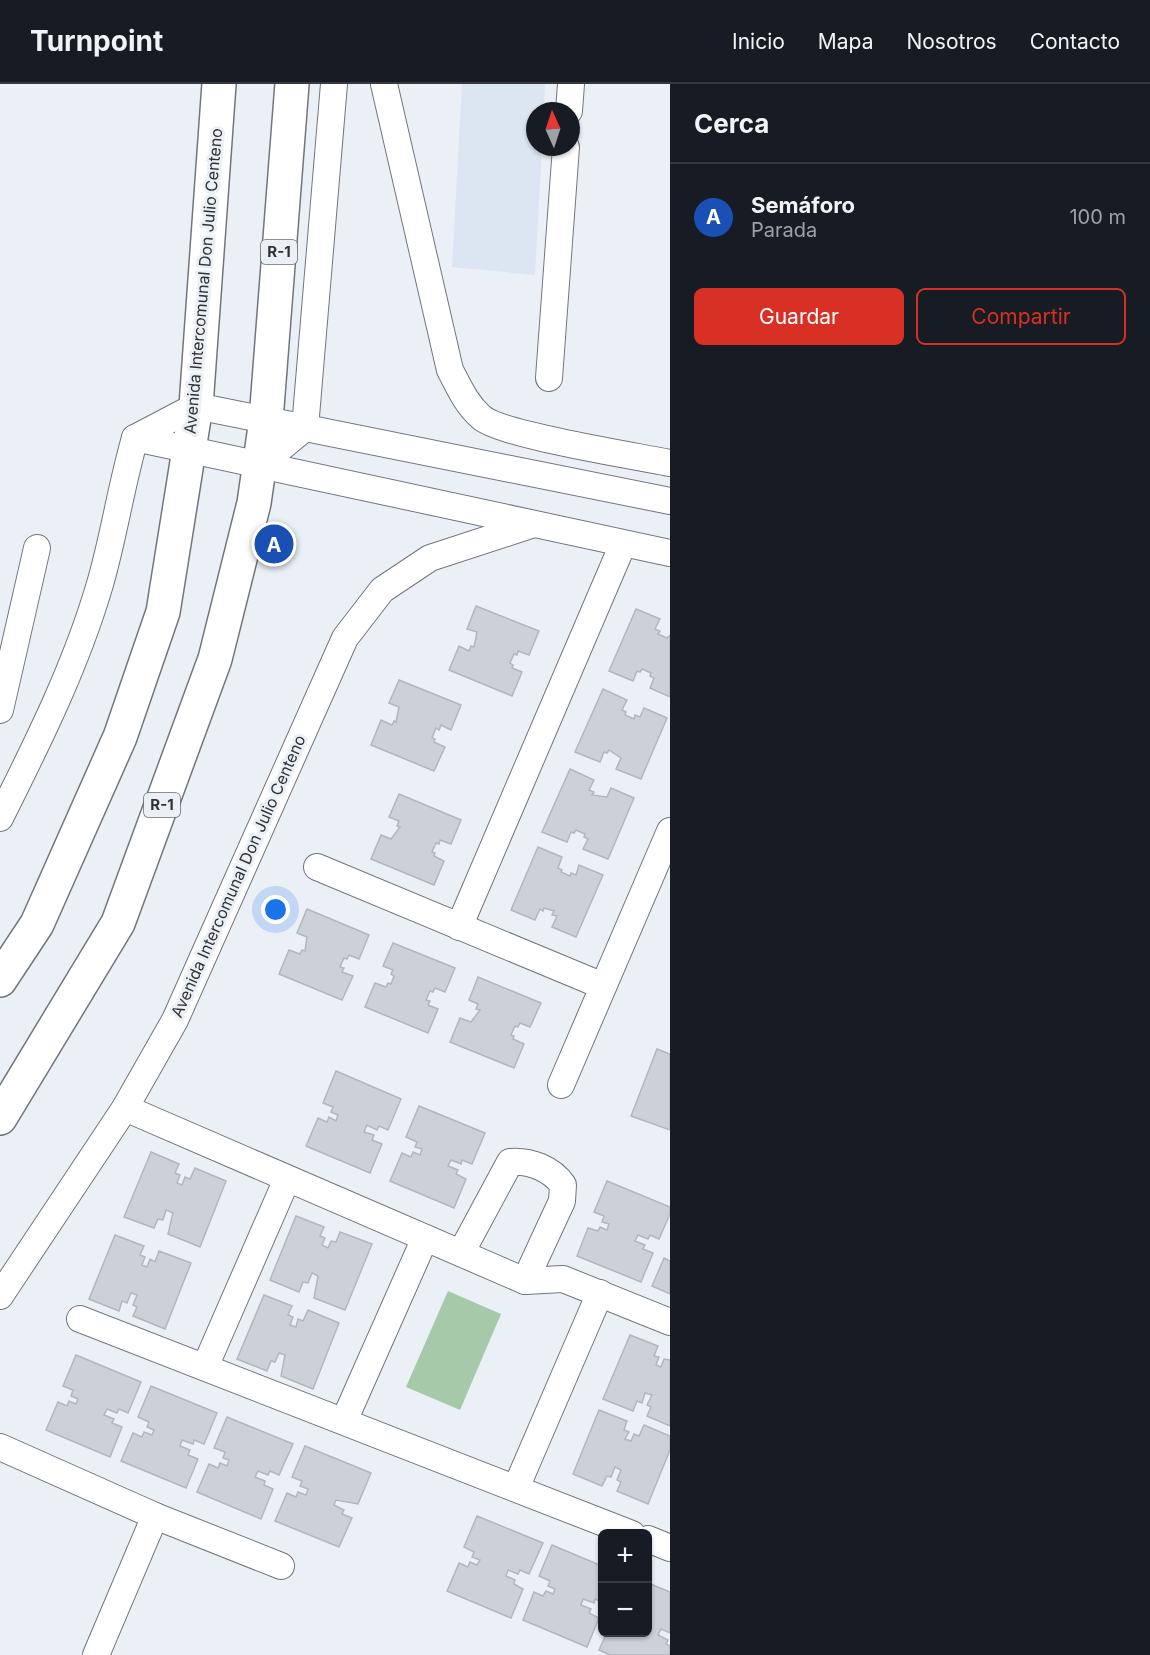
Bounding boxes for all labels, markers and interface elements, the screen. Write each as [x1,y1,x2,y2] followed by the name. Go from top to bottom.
[30,24,163,58] text: Turnpoint
[732,29,785,54] text: Inicio
[818,29,873,54] text: Mapa
[906,29,997,54] text: Nosotros
[1030,29,1120,54] text: Contacto
[526,102,580,156] north arrow
[694,108,769,139] text: Cerca
[180,127,226,435] street label: Avenida Intercomunal Don Julio Centeno
[751,192,855,218] text: Semáforo
[706,205,721,229] text: A
[1069,205,1126,229] text: 100 m
[751,218,817,242] text: Parada
[261,240,297,264] road number: R-1
[694,288,904,345] button: Guardar
[916,288,1126,345] button: Compartir
[254,522,294,566] pin: A
[166,732,310,1020] street label: Avenida Intercomunal Don Julio Centeno
[144,793,180,817] road number: R-1
[261,895,290,924] your location
[598,1529,652,1637] map controls
[598,1529,652,1583] button: +
[598,1583,652,1637] button: −

